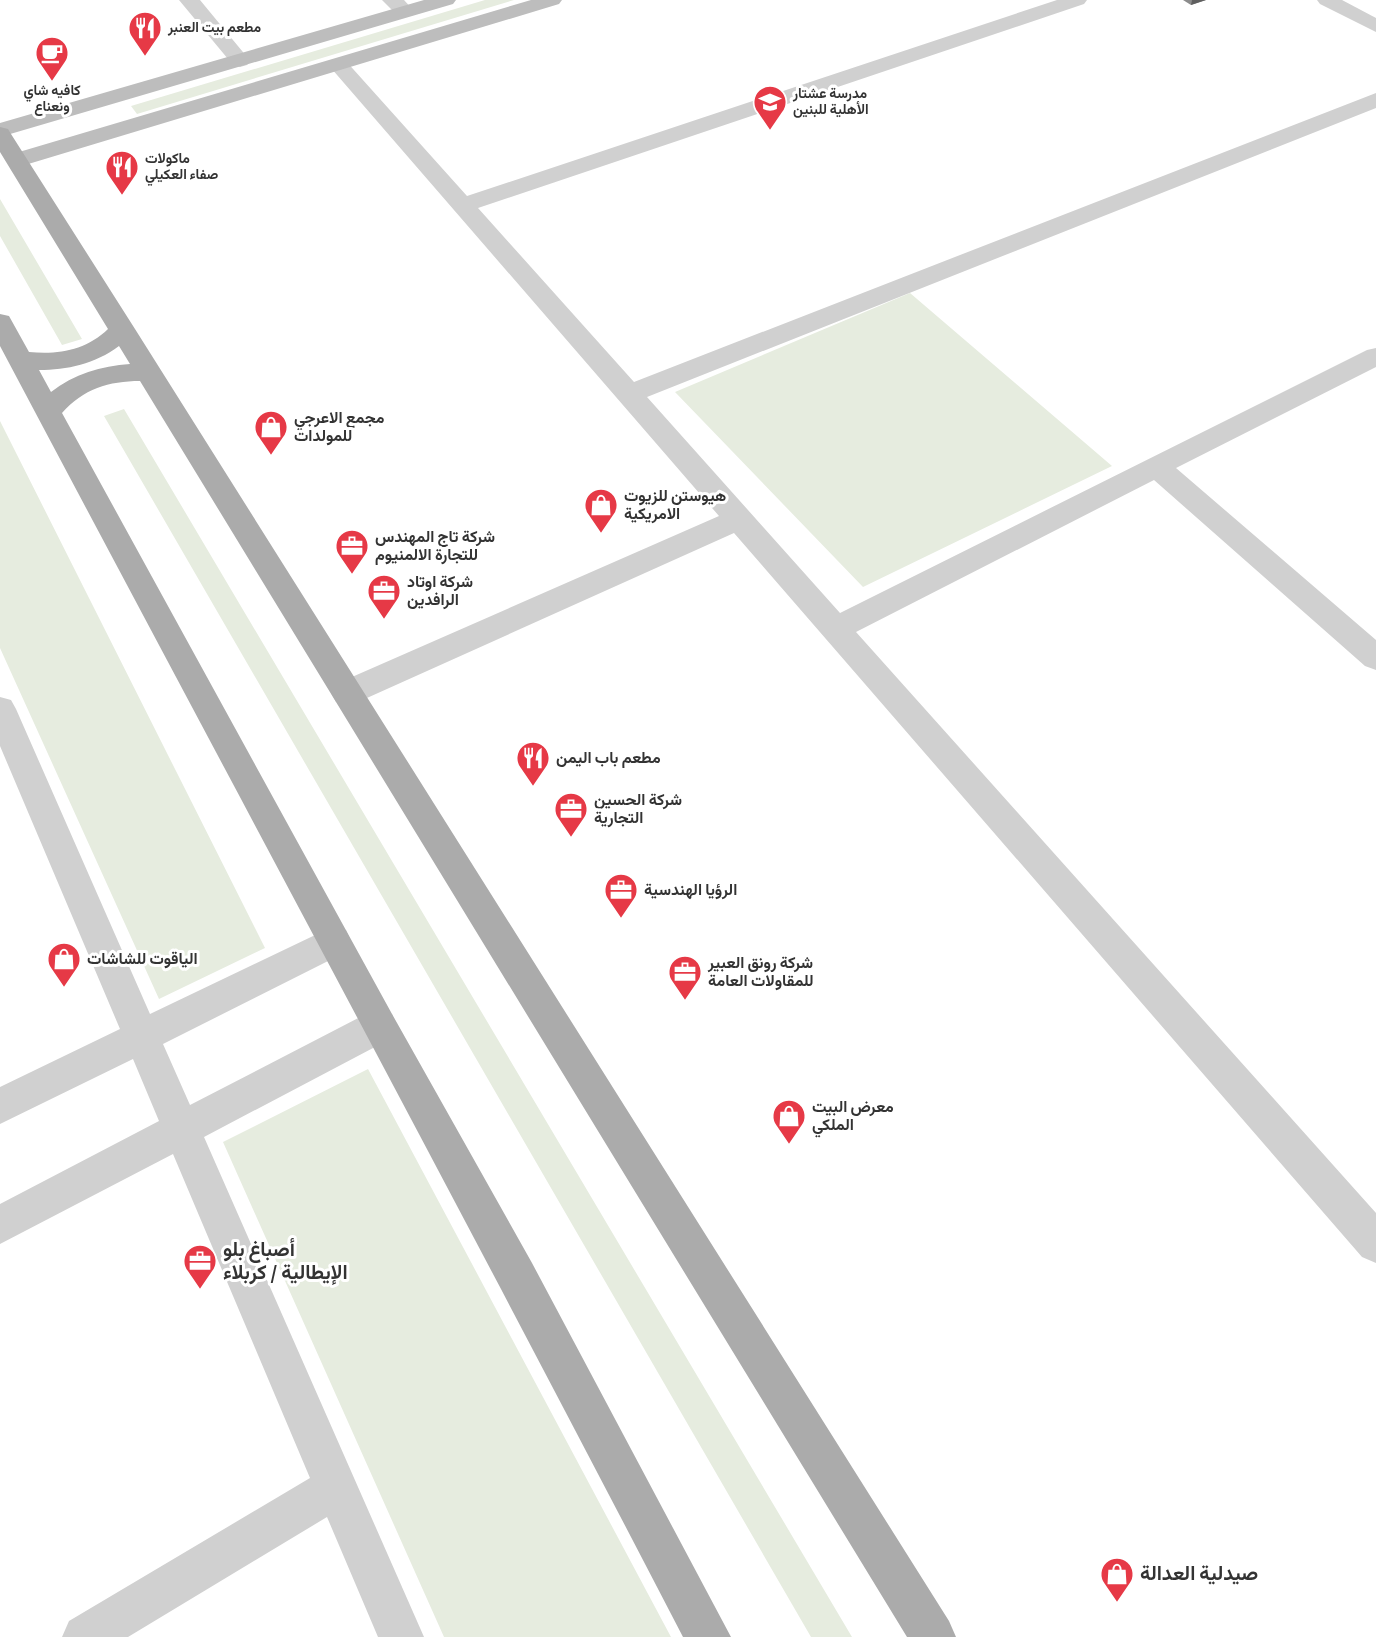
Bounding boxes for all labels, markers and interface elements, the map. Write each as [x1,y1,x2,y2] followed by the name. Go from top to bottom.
[127,10,163,57] restaurant icon: مطعم بيت العنبر
[167,18,262,38] place label: مطعم بيت العنبر
[34,35,70,82] cafe icon: كافيه شاي ونعناع
[23,81,81,117] place label: كافيه شاي ونعناع
[752,84,788,131] school or university icon: مدرسة عشتار الأهلية للبنين
[792,84,869,120] place label: مدرسة عشتار الأهلية للبنين
[104,149,140,196] restaurant icon: ماكولات صفاء العكيلي
[145,149,218,186] place label: ماكولات صفاء العكيلي
[294,407,385,447] place label: مجمع الاعرجي للمولدات
[253,409,289,456] shop icon: مجمع الاعرجي للمولدات
[624,485,726,525] place label: هيوستن للزيوت الامريكية
[583,487,619,534] shop icon: هيوستن للزيوت الامريكية
[375,526,495,566] place label: شركة تاج المهندس للتجارة الالمنيوم
[334,528,370,575] office icon: شركة تاج المهندس للتجارة الالمنيوم
[407,571,473,611] place label: شركة اوتاد الرافدين
[366,573,402,620] office icon: شركة اوتاد الرافدين
[515,740,551,787] restaurant icon: مطعم باب اليمن
[556,747,661,769] place label: مطعم باب اليمن
[594,789,682,829] place label: شركة الحسين التجارية
[553,791,589,838] office icon: شركة الحسين التجارية
[603,872,639,919] office icon: الرؤيا الهندسية
[644,879,737,901] place label: الرؤيا الهندسية
[46,941,82,988] shop icon: الياقوت للشاشات
[87,948,198,970] place label: الياقوت للشاشات
[707,952,814,992] place label: شركة رونق العبير للمقاولات العامة
[667,954,703,1001] office icon: شركة رونق العبير للمقاولات العامة
[812,1096,894,1138] place label: معرض البيت الملكي
[771,1098,807,1145] shop icon: معرض البيت الملكي
[223,1236,348,1287] place label: أصباغ بلو الإيطالية / كربلاء
[182,1243,218,1290] office icon: أصباغ بلو الإيطالية / كربلاء
[1099,1556,1135,1603] shop icon: صيدلية العدالة
[1140,1560,1258,1588] place label: صيدلية العدالة

